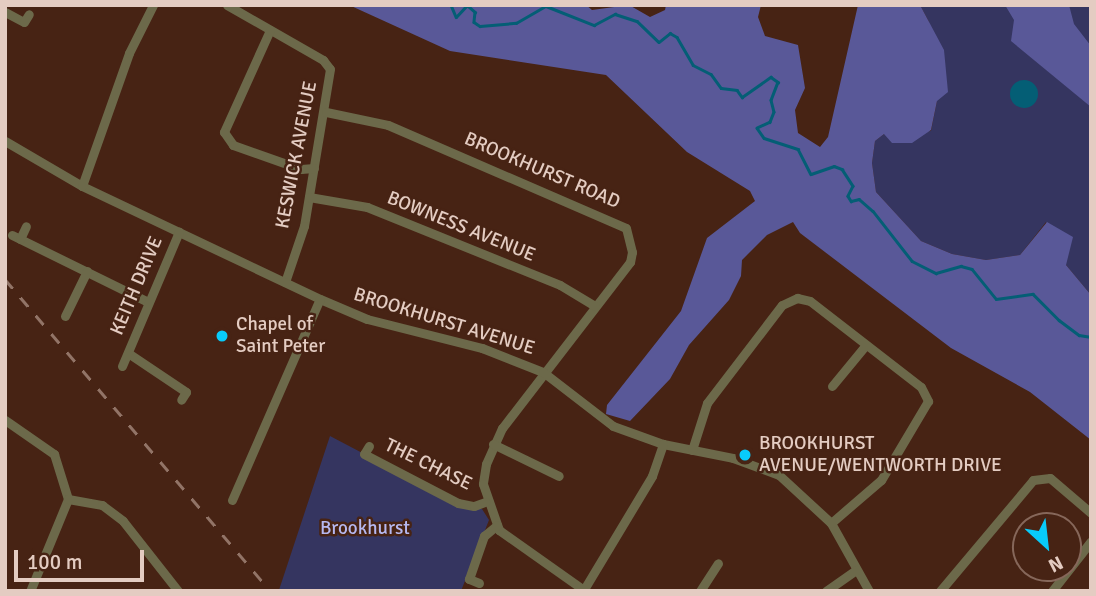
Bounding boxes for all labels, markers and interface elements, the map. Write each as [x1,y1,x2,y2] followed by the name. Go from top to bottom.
[272,79,322,231] street label: KESWICK AVENUE
[461,128,623,214] street label: BROOKHURST ROAD
[384,187,538,267] street label: BOWNESS AVENUE
[106,233,168,339] street label: KEITH DRIVE
[351,284,537,360] street label: BROOKHURST AVENUE
[236,314,325,358] place label: Chapel of Saint Peter
[214,328,230,344] marker: Chapel of Saint Peter
[759,433,1002,477] place label: BROOKHURST AVENUE/WENTWORTH DRIVE
[381,434,475,496] street label: THE CHASE
[737,447,753,463] marker: BROOKHURST AVENUE/WENTWORTH DRIVE
[1012,512,1082,582] north arrow
[320,518,410,540] park label: Brookhurst
[18,536,147,580] scale bar
[27,549,82,575] text: 100 m
[1044,550,1067,578] text: N

